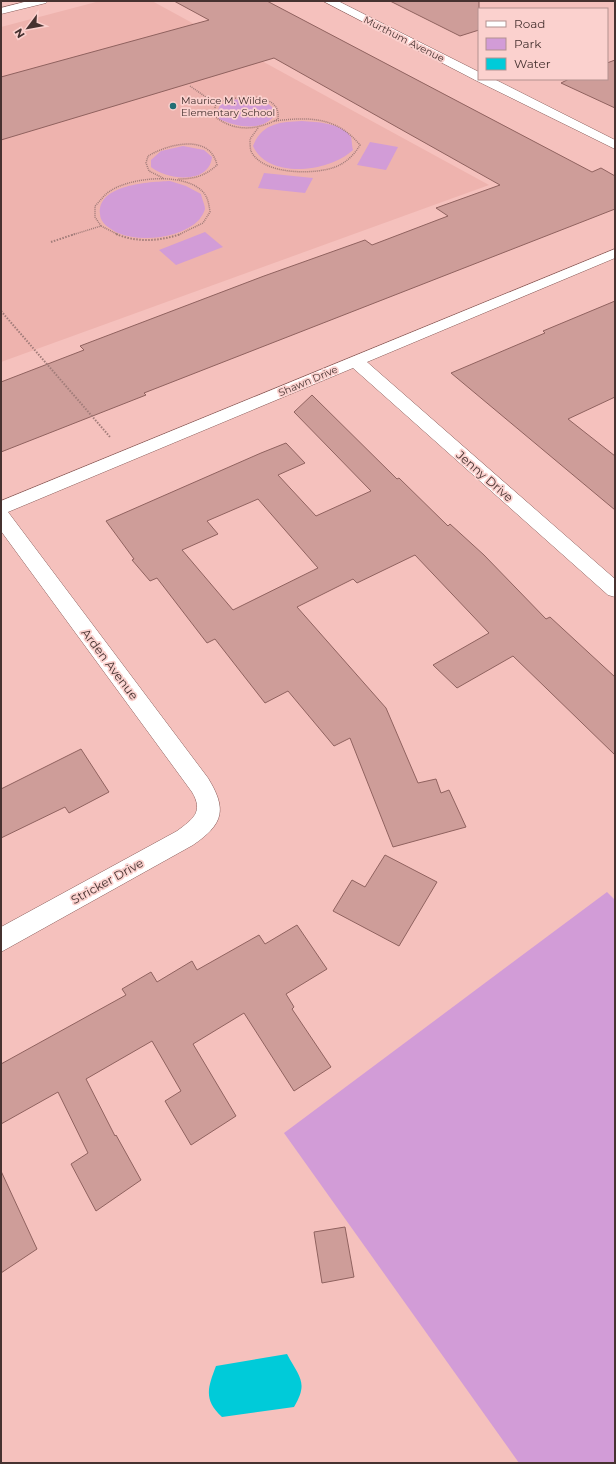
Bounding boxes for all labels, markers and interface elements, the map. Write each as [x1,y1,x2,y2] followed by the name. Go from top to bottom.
[8,8,48,48] north arrow
[478,8,608,80] legend
[361,13,447,65] street label: Murthum Avenue
[514,16,545,31] text: Road
[11,26,28,41] text: N
[514,36,542,51] text: Park
[514,56,551,71] text: Water
[181,94,275,119] place label: Maurice M. Wilde Elementary School
[168,101,178,111] marker: Maurice M. Wilde Elementary School
[276,363,340,399] street label: Shawn Drive
[453,447,516,505] street label: Jenny Drive
[78,625,142,703] street label: Arden Avenue
[68,855,146,907] street label: Stricker Drive

